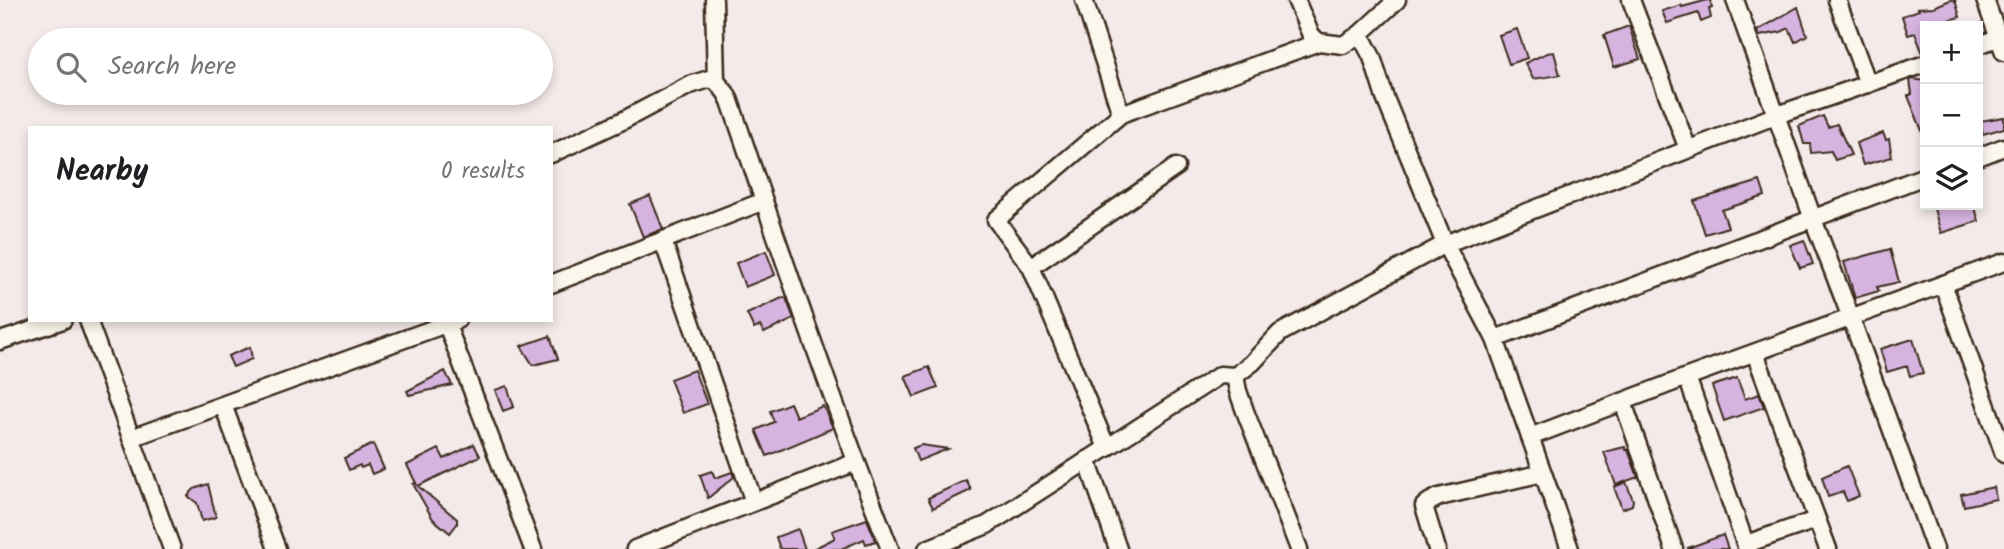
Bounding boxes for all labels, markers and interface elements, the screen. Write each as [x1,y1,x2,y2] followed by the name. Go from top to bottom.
[1920,21,1983,210] map controls
[1920,21,1983,84] button: +
[28,28,553,105] search box
[108,46,236,88] text: Search here
[52,48,90,86] icon: search
[1920,84,1983,147] button: −
[1920,147,1983,210] button: layers
[56,148,148,196] text: Nearby
[441,154,525,190] text: 0 results

